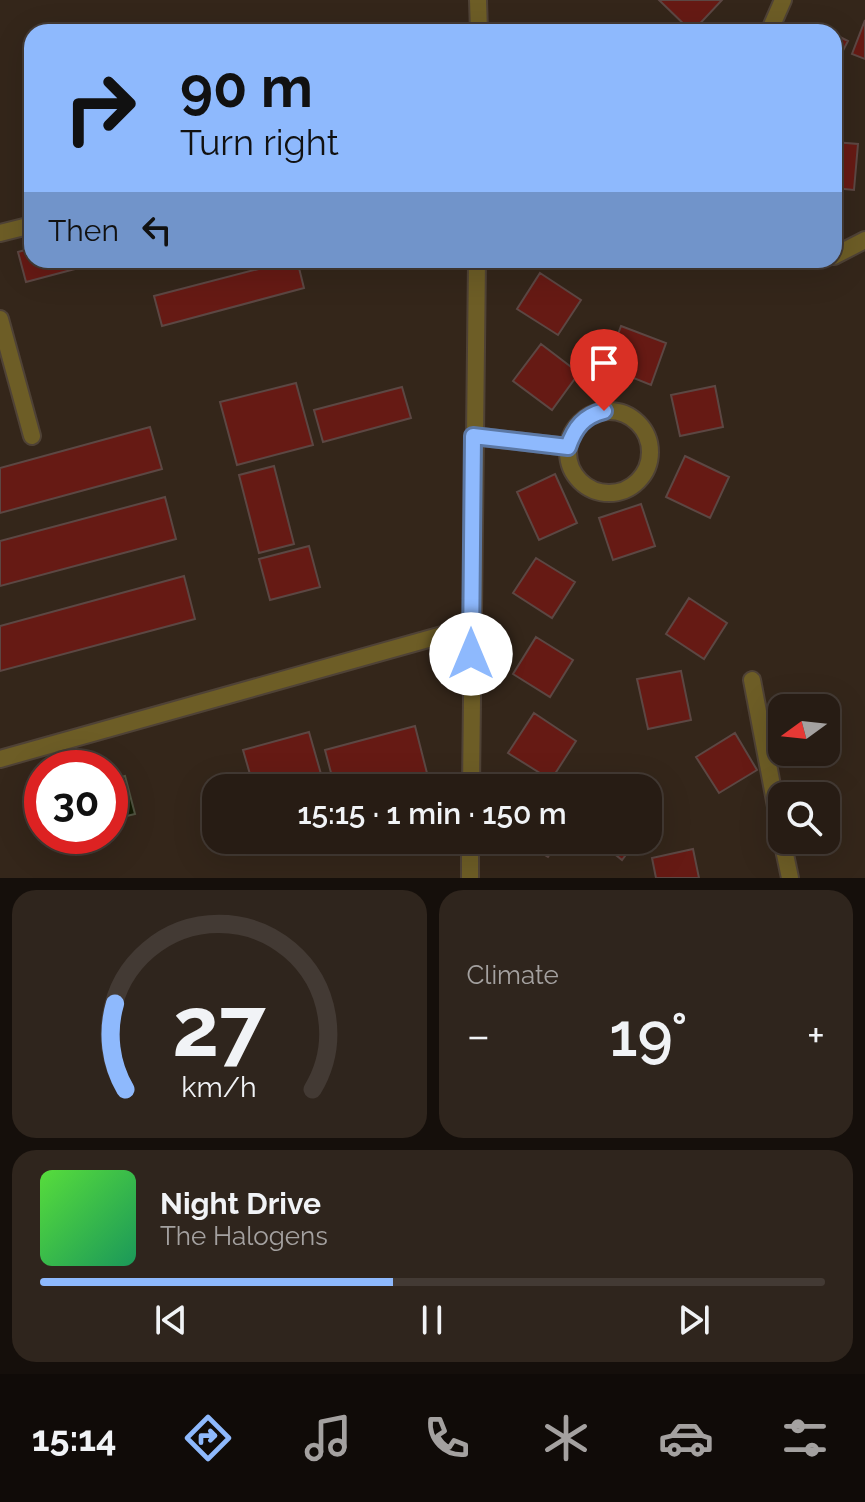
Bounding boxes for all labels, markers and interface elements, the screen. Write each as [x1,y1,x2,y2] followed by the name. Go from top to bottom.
[180,54,313,120] text: 90 m
[48,56,152,160] icon: right
[180,121,339,163] text: Turn right
[135,208,179,252] icon: left
[48,213,119,248] text: Then
[570,329,638,411] pin
[582,341,626,385] icon: arrive
[429,612,513,696] position arrow
[768,694,840,766] north arrow
[768,694,840,854] map controls
[24,750,128,854] speed limit sign: 30
[768,782,840,854] button: search
[297,796,567,831] text: 15:15 · 1 min · 150 m
[467,960,559,990] text: Climate
[172,978,266,1075] text: 27
[609,1000,688,1070] text: 19°
[467,1010,490,1061] text: −
[807,1010,825,1061] text: +
[182,1070,257,1104] text: km/h
[160,1186,321,1221] text: Night Drive
[160,1221,328,1251] text: The Halogens
[149,1298,193,1342] icon: previous
[410,1298,454,1342] icon: pause
[672,1298,716,1342] icon: next
[180,1410,236,1466] icon: directions
[300,1410,356,1466] icon: music
[419,1410,475,1466] icon: phone
[538,1410,594,1466] icon: climate
[658,1410,714,1466] icon: car
[777,1410,833,1466] icon: filters
[32,1417,117,1459] text: 15:14

